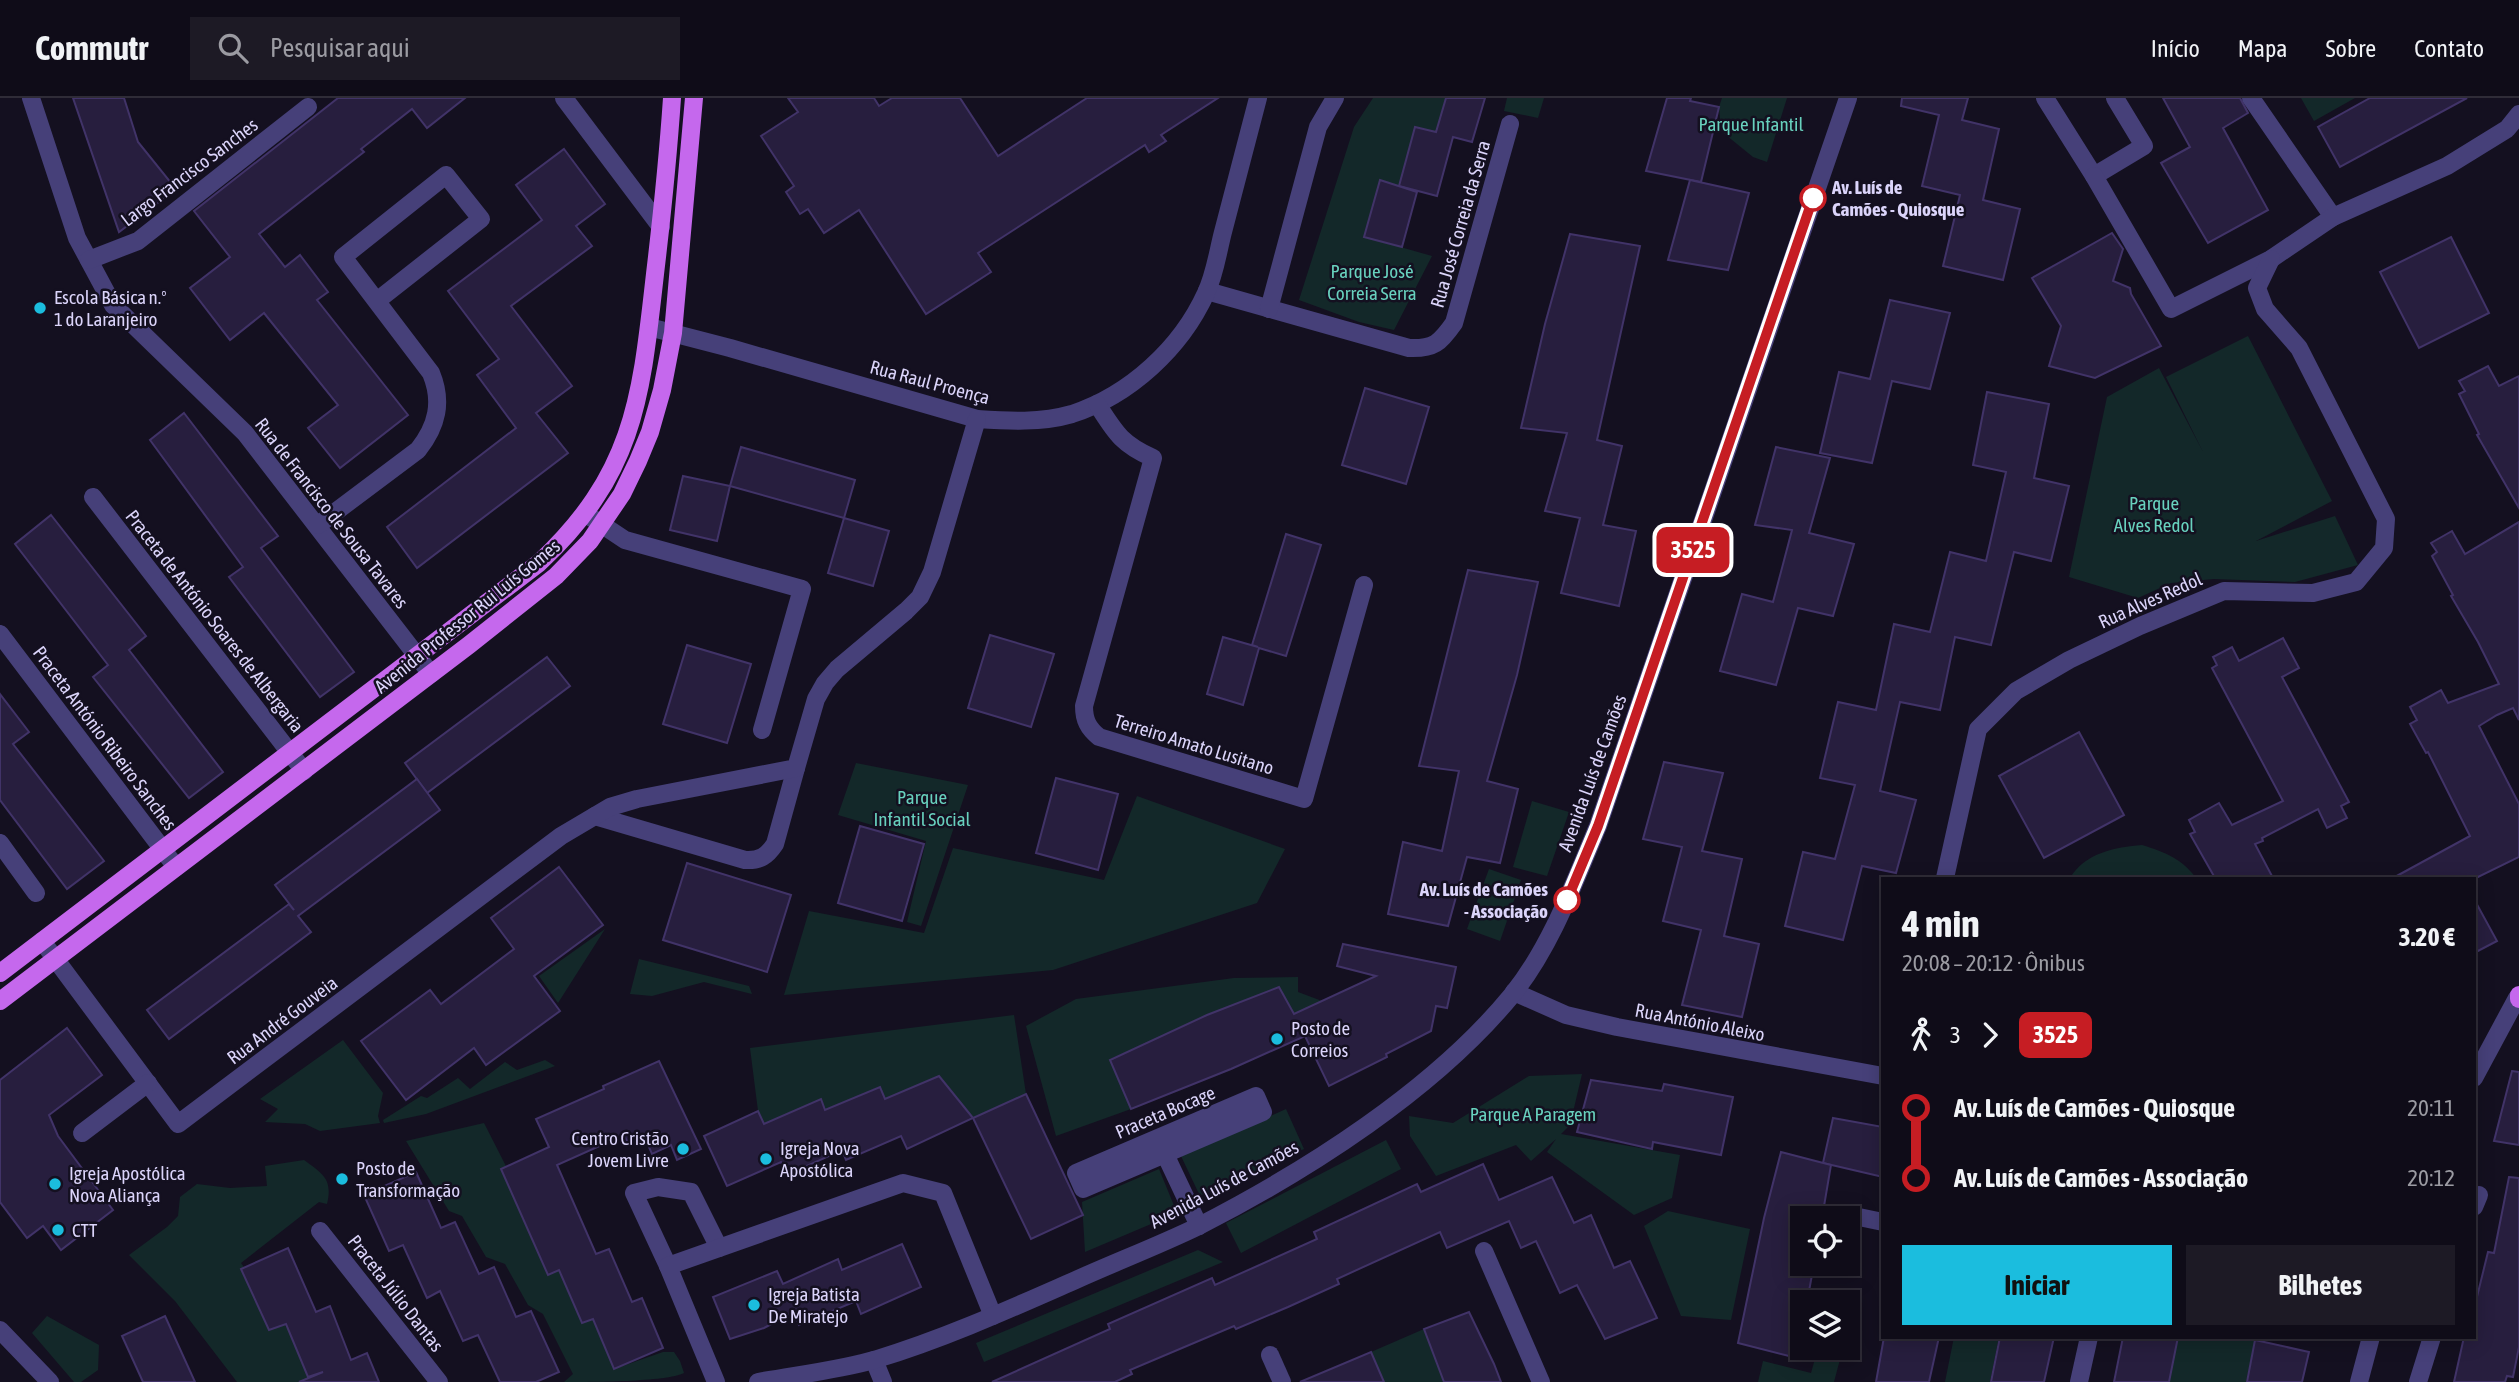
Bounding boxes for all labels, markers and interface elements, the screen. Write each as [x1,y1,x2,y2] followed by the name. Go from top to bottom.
[190,17,680,80] search box
[35,29,148,67] text: Commutr
[214,29,252,67] icon: search
[270,33,410,63] text: Pesquisar aqui
[2151,35,2200,62] text: Início
[2238,35,2288,62] text: Mapa
[2326,35,2376,62] text: Sobre
[2414,35,2484,62] text: Contato
[116,113,262,231] street label: Largo Francisco Sanches
[1698,113,1804,135] park label: Parque Infantil
[1426,138,1494,310] street label: Rua José Correia da Serra
[1831,176,1965,220] place label: Av. Luís de Camões - Quiosque
[1800,185,1826,211] marker: Av. Luís de Camões - Quiosque
[1327,260,1417,304] park label: Parque José Correia Serra
[54,286,166,330] place label: Escola Básica n.º 1 do Laranjeiro
[32,300,48,316] marker: Escola Básica n.º 1 do Laranjeiro
[868,355,992,409] street label: Rua Raul Proença
[251,414,413,613] street label: Rua de Francisco de Sousa Tavares
[2114,492,2194,536] park label: Parque Alves Redol
[121,505,309,737] street label: Praceta de António Soares de Albergaria
[1644,527,1742,573] line badge: 3525
[370,534,564,697] street label: Avenida Professor Rui Luís Gomes
[1670,536,1716,563] text: 3525
[2095,567,2205,633] street label: Rua Alves Redol
[29,642,181,834] street label: Praceta António Ribeiro Sanches
[1553,691,1631,854] street label: Avenida Luís de Camões
[1111,709,1277,779] street label: Terreiro Amato Lusitano
[873,786,971,830] park label: Parque Infantil Social
[1419,878,1548,922] place label: Av. Luís de Camões - Associação
[1554,887,1580,913] marker: Av. Luís de Camões - Associação
[1902,902,1980,945] text: 4 min
[2398,922,2455,952] text: 3.20 €
[1902,950,2085,976] text: 20:08 – 20:12 · Ônibus
[223,971,341,1069] street label: Rua André Gouveia
[1633,999,1767,1045] street label: Rua António Aleixo
[1902,1016,1940,1054] icon: walk
[1971,1016,2009,1054] icon: forward
[1291,1017,1350,1061] place label: Posto de Correios
[2033,1021,2078,1048] text: 3525
[1950,1022,1961,1048] text: 3
[1269,1031,1285,1047] marker: Posto de Correios
[1112,1081,1218,1143] street label: Praceta Bocage
[1954,1093,2235,1123] text: Av. Luís de Camões - Quiosque
[2407,1095,2455,1121] text: 20:11
[1470,1103,1596,1125] park label: Parque A Paragem
[572,1127,669,1171] place label: Centro Cristão Jovem Livre
[1146,1135,1302,1233] street label: Avenida Luís de Camões
[780,1137,859,1181] place label: Igreja Nova Apostólica
[675,1141,691,1157] marker: Centro Cristão Jovem Livre
[758,1151,774,1167] marker: Igreja Nova Apostólica
[356,1157,460,1201] place label: Posto de Transformação
[69,1162,186,1206] place label: Igreja Apostólica Nova Aliança
[1954,1163,2248,1193] text: Av. Luís de Camões - Associação
[2407,1165,2455,1191] text: 20:12
[334,1171,350,1187] marker: Posto de Transformação
[47,1176,63,1192] marker: Igreja Apostólica Nova Aliança
[1790,1206,1860,1360] map controls
[1790,1206,1860,1276] button: locate
[72,1219,98,1241] place label: CTT
[50,1222,66,1238] marker: CTT
[344,1230,449,1356] street label: Praceta Júlio Dantas
[1902,1245,2172,1325] button: Iniciar
[2186,1245,2455,1325] button: Bilhetes
[768,1283,860,1327] place label: Igreja Batista De Miratejo
[1790,1290,1860,1360] button: layers
[746,1297,762,1313] marker: Igreja Batista De Miratejo

